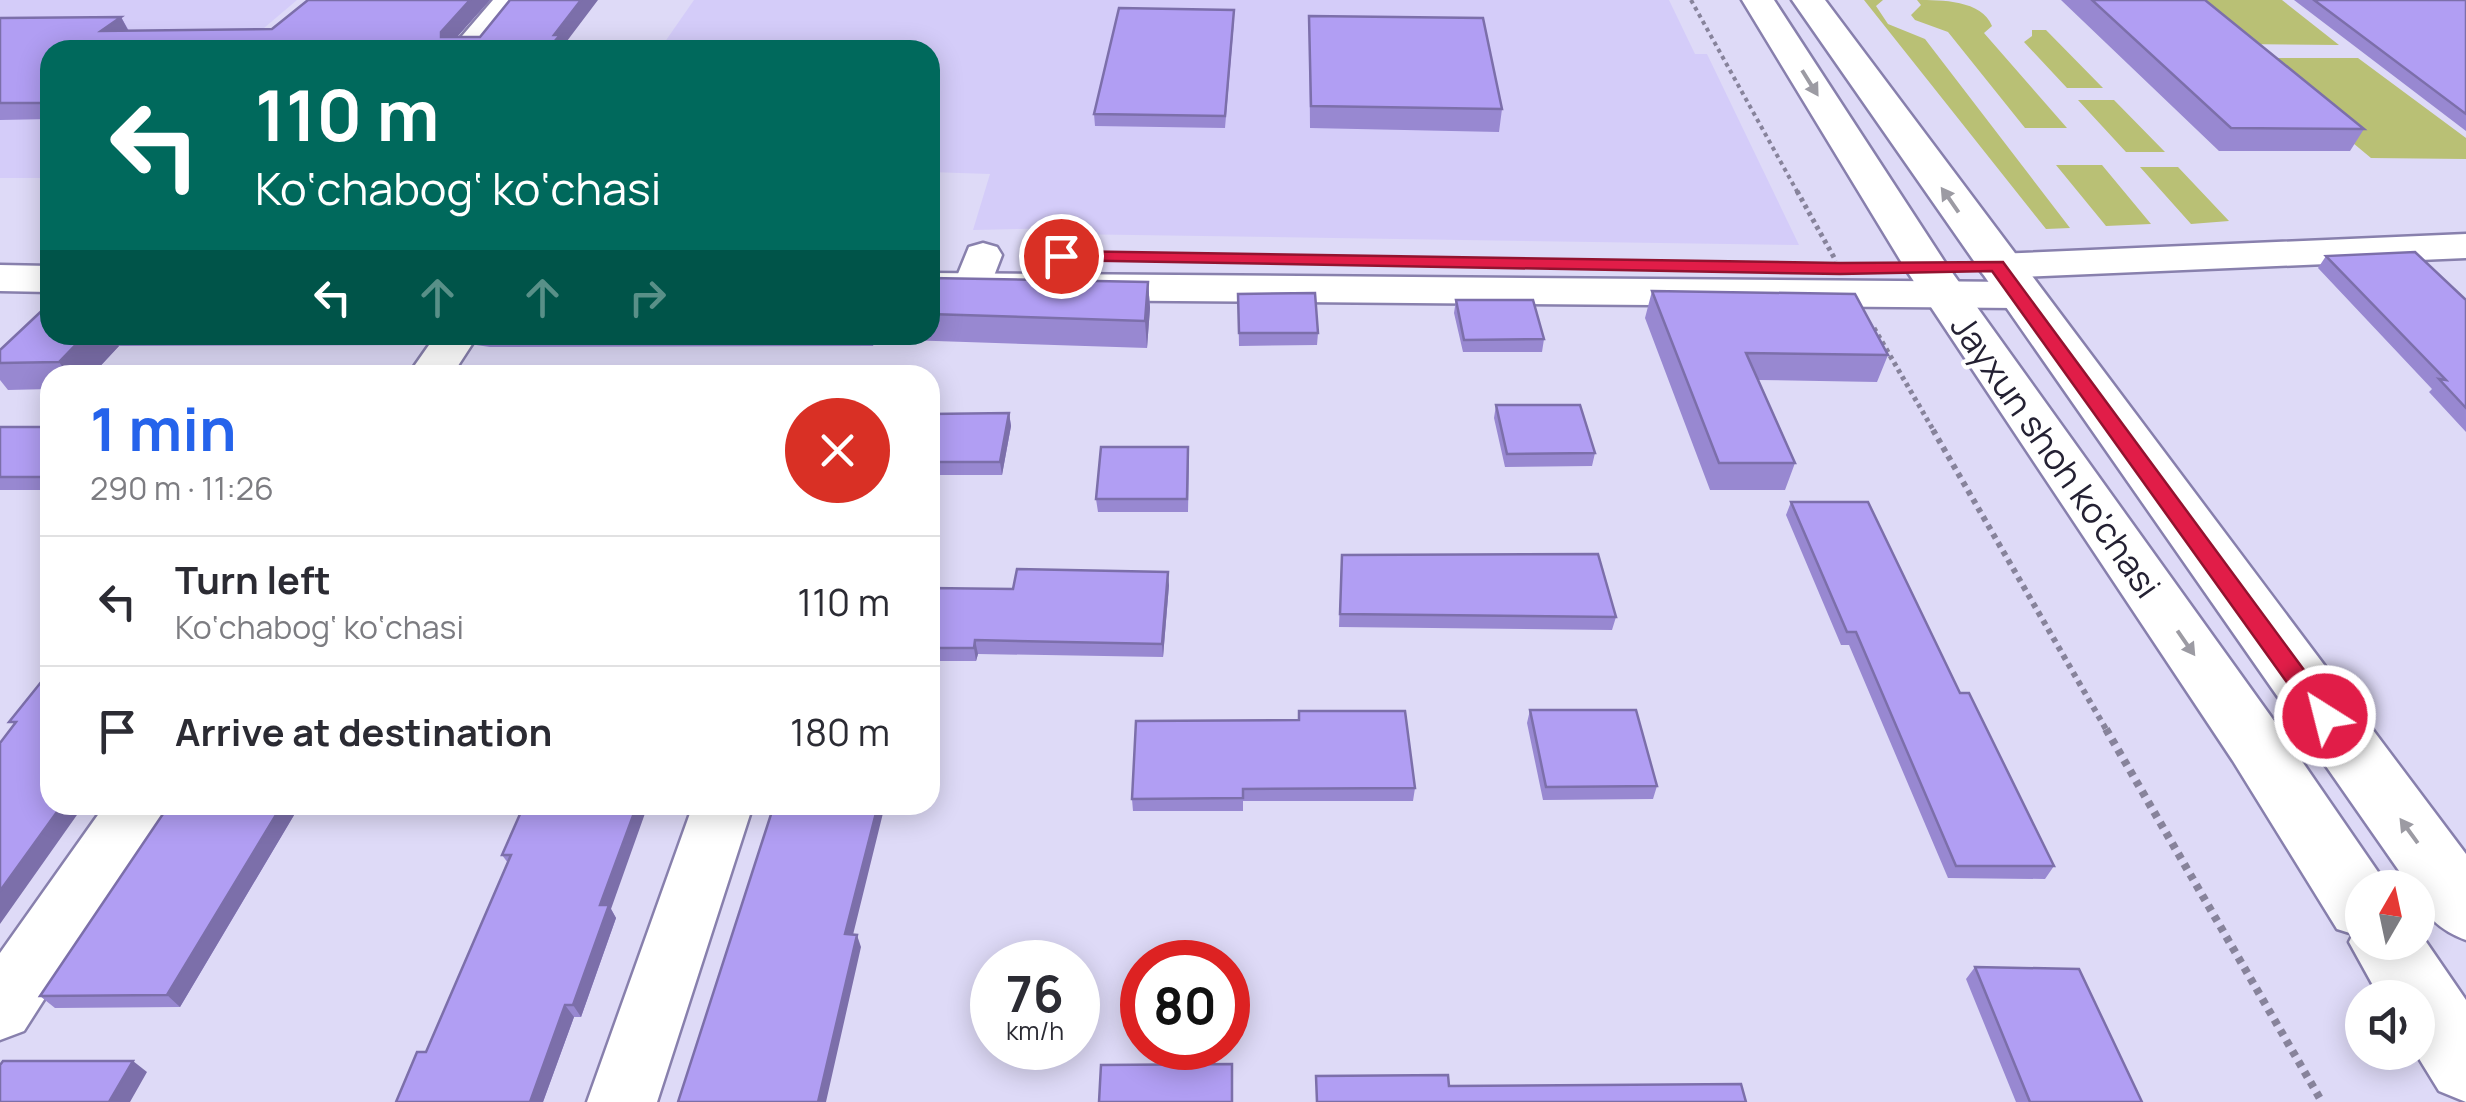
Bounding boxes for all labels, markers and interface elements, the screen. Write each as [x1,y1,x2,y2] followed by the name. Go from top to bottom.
[255,66,439,162] text: 110 m
[1800,69,1819,96] one-way arrow
[90,80,220,210] icon: left
[255,157,661,219] text: Ko‘chabog‘ ko‘chasi
[1941,186,1960,213] one-way arrow
[1019,214,1104,299] pin
[1034,229,1089,284] icon: arrive
[305,270,360,325] icon: left
[410,270,465,325] icon: ahead
[515,270,570,325] icon: ahead
[620,270,675,325] icon: right
[1940,305,2172,607] street label: Jayxun shoh ko'chasi
[90,387,237,469] text: 1 min
[785,398,890,503] button: close
[90,466,274,510] text: 290 m · 11:26
[175,553,331,605] text: Turn left
[90,574,145,629] icon: left
[797,575,890,627] text: 110 m
[175,605,464,649] text: Ko‘chabog‘ ko‘chasi
[2176,630,2195,657] one-way arrow
[2273,664,2377,768] position arrow
[90,704,145,759] icon: arrive
[175,705,552,757] text: Arrive at destination
[790,705,890,757] text: 180 m
[2399,818,2419,844] one-way arrow
[2345,870,2435,960] north arrow
[2345,870,2435,1070] map controls
[1120,940,1250,1070] speed limit sign: 80
[1006,959,1064,1027] text: 76
[2345,980,2435,1070] button: sound
[1006,1013,1064,1048] text: km/h

